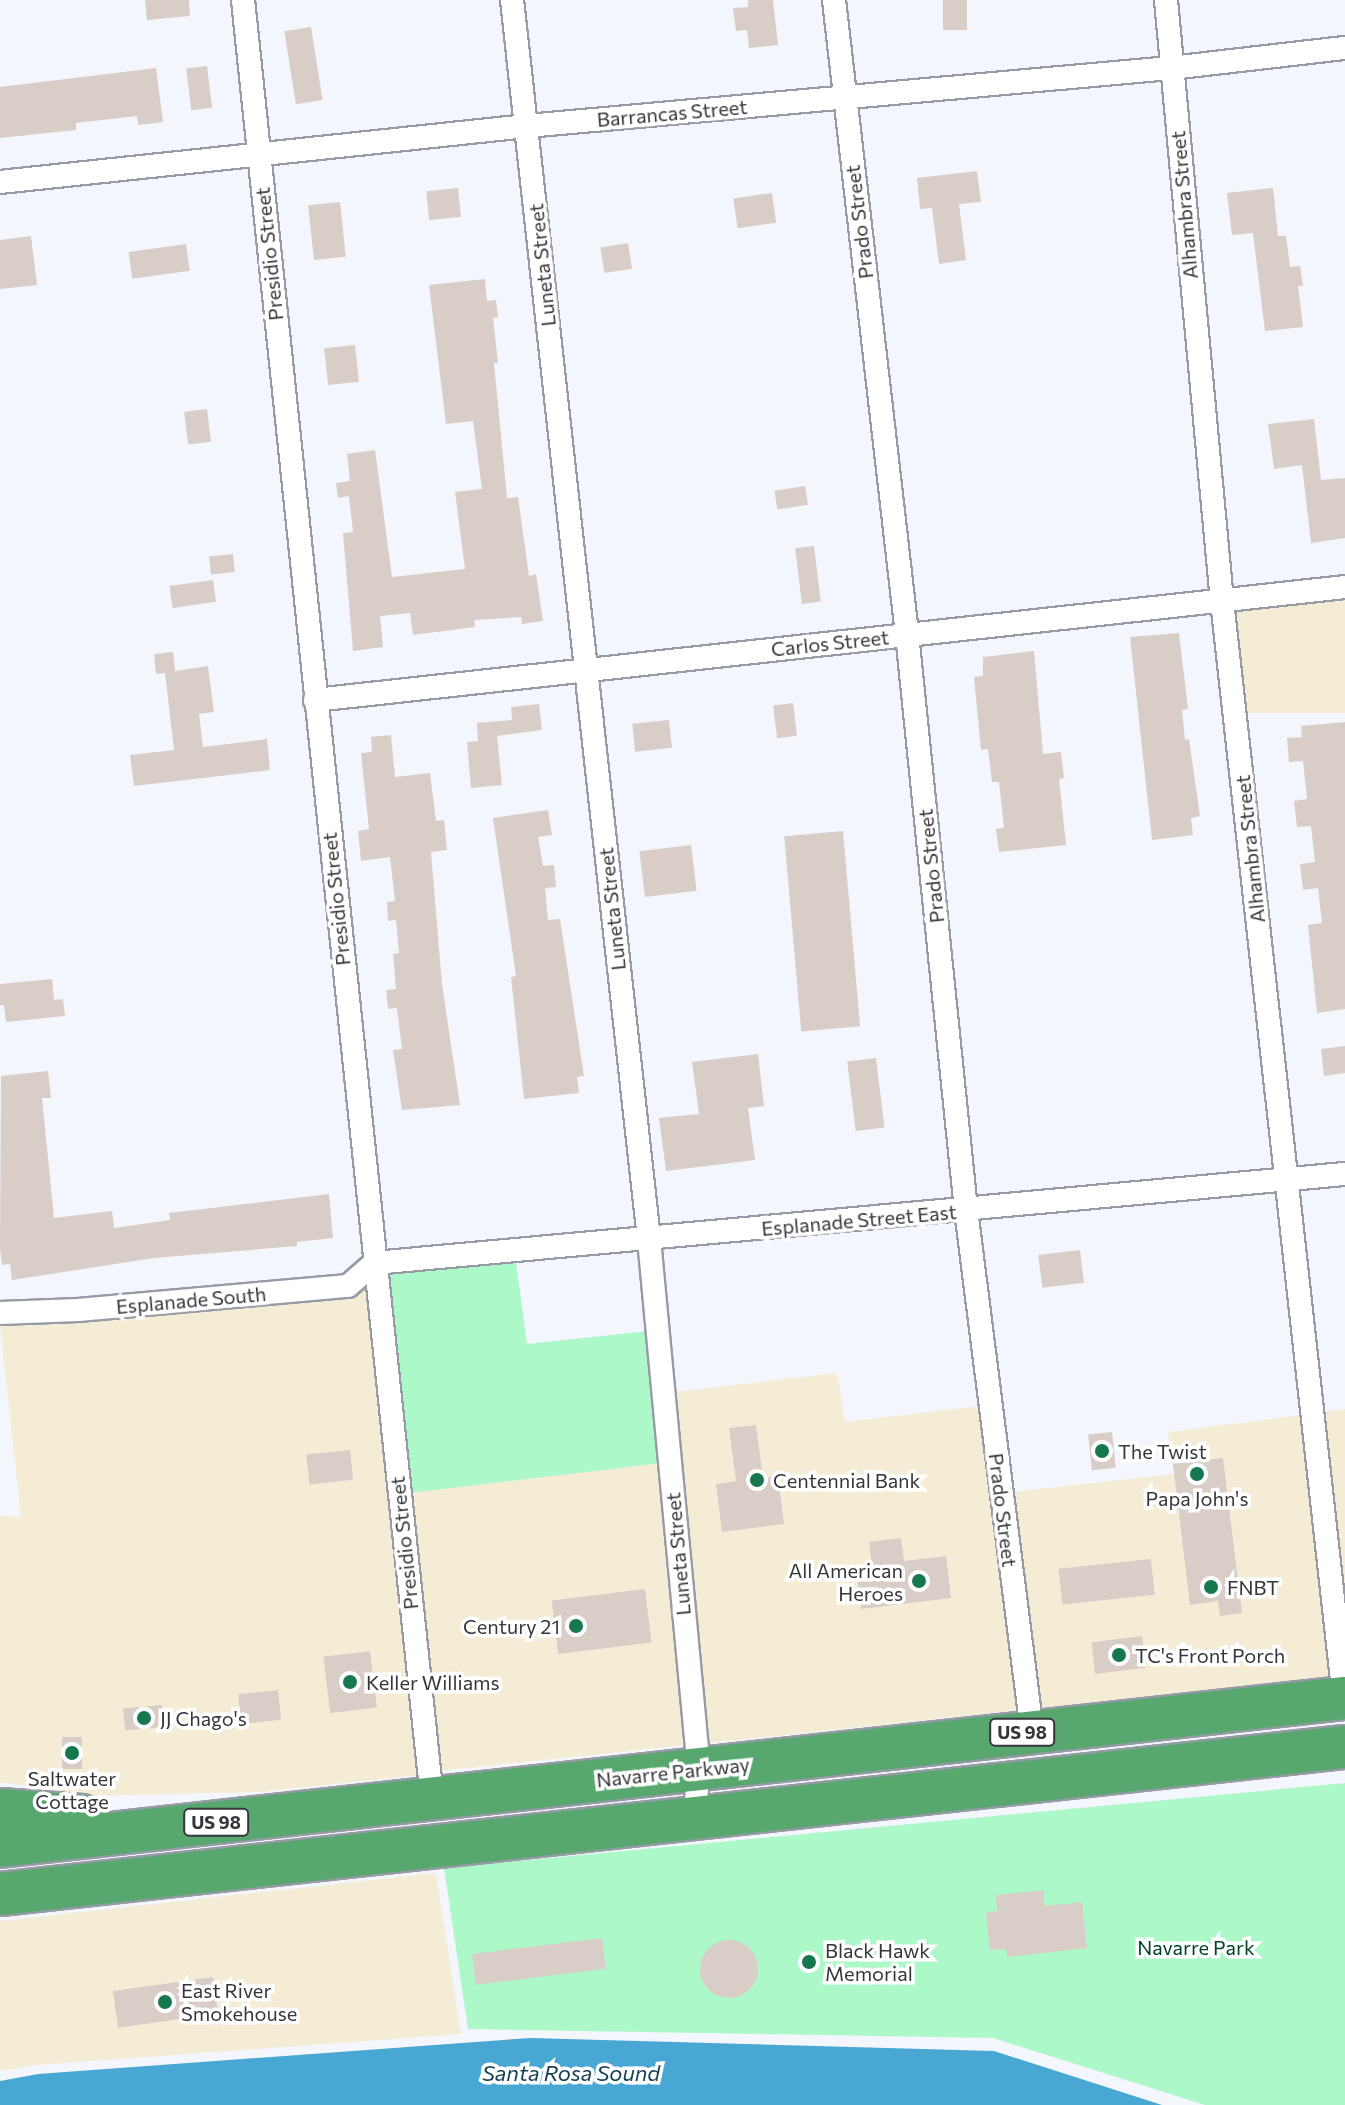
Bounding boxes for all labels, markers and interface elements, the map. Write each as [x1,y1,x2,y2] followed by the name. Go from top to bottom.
[596,94,748,132] street label: Barrancas Street
[1166,130,1202,280] street label: Alhambra Street
[840,164,878,280] street label: Prado Street
[250,186,288,322] street label: Presidio Street
[524,202,560,328] street label: Luneta Street
[770,625,890,661] street label: Carlos Street
[1230,774,1270,924] street label: Alhambra Street
[913,808,949,924] street label: Prado Street
[317,831,355,967] street label: Presidio Street
[594,846,630,972] street label: Luneta Street
[760,1200,958,1240] street label: Esplanade Street East
[115,1281,267,1319] street label: Esplanade South
[1118,1439,1207,1463] place label: The Twist
[1093,1442,1111,1460] marker: The Twist
[984,1452,1022,1568] street label: Prado Street
[1188,1465,1206,1483] marker: Papa John's
[773,1468,920,1492] place label: Centennial Bank
[748,1471,766,1489] marker: Centennial Bank
[385,1475,423,1611] street label: Presidio Street
[1146,1486,1248,1510] place label: Papa John's
[661,1491,695,1617] street label: Luneta Street
[788,1558,903,1605] place label: All American Heroes
[910,1572,928,1590] marker: All American Heroes
[1227,1575,1279,1599] place label: FNBT
[1202,1578,1220,1596] marker: FNBT
[463,1614,560,1638] place label: Century 21
[567,1617,585,1635] marker: Century 21
[1135,1643,1285,1667] place label: TC's Front Porch
[1110,1646,1128,1664] marker: TC's Front Porch
[366,1670,500,1694] place label: Keller Williams
[341,1673,359,1691] marker: Keller Williams
[160,1706,247,1730] place label: JJ Chago's
[135,1709,153,1727] marker: JJ Chago's
[988,1718,1056,1746] road number: US 98
[63,1744,81,1762] marker: Saltwater Cottage
[595,1752,751,1792] street label: Navarre Parkway
[28,1766,116,1813] place label: Saltwater Cottage
[182,1808,250,1836] road number: US 98
[1137,1935,1255,1959] park label: Navarre Park
[825,1938,930,1985] place label: Black Hawk Memorial
[800,1953,818,1971] marker: Black Hawk Memorial
[181,1978,297,2025] place label: East River Smokehouse
[156,1993,174,2011] marker: East River Smokehouse
[482,2060,660,2086] water label: Santa Rosa Sound

